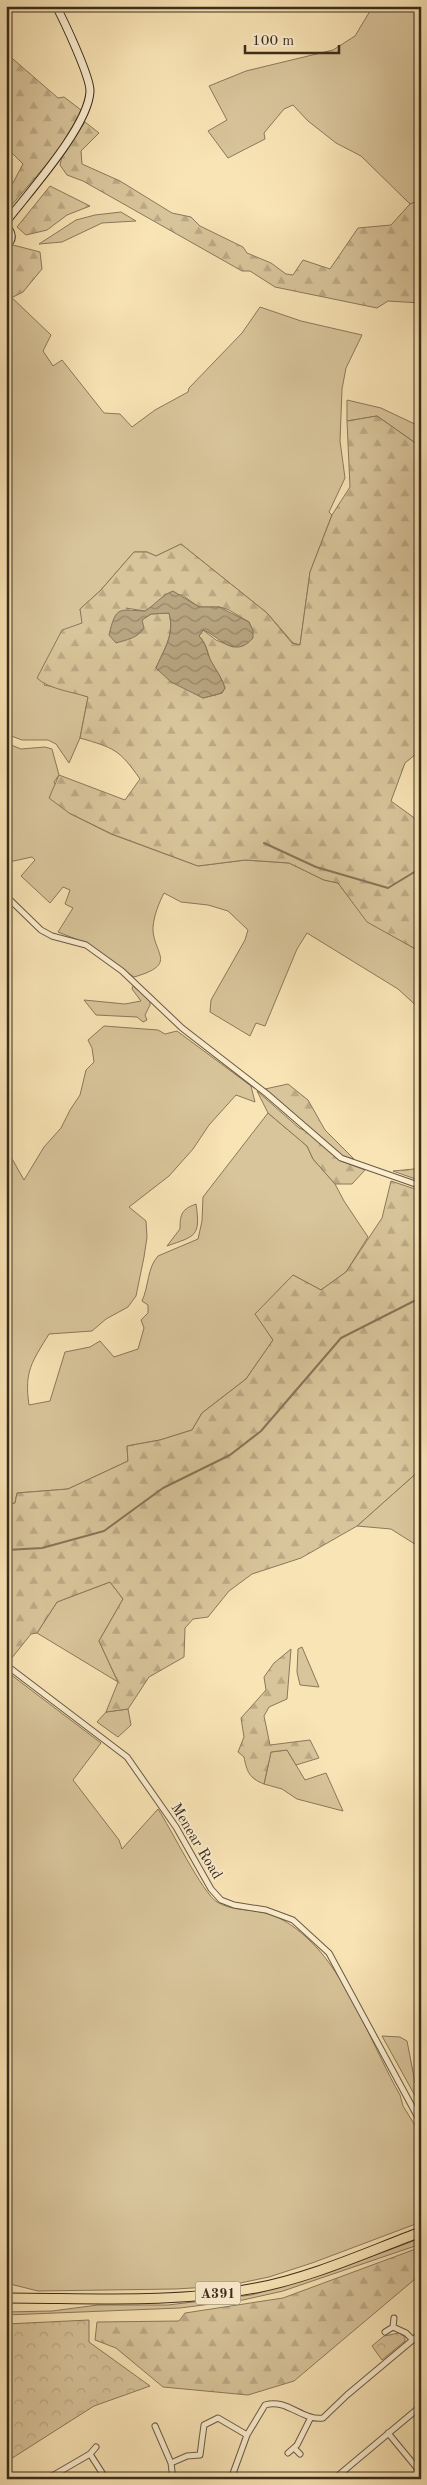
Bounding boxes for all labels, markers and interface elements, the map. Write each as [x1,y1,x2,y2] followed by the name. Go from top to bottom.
[245,22,338,54] scale bar
[252,34,294,49] text: 100 m
[167,1801,224,1882] street label: Menear Road
[196,2282,240,2304] road number: A391

